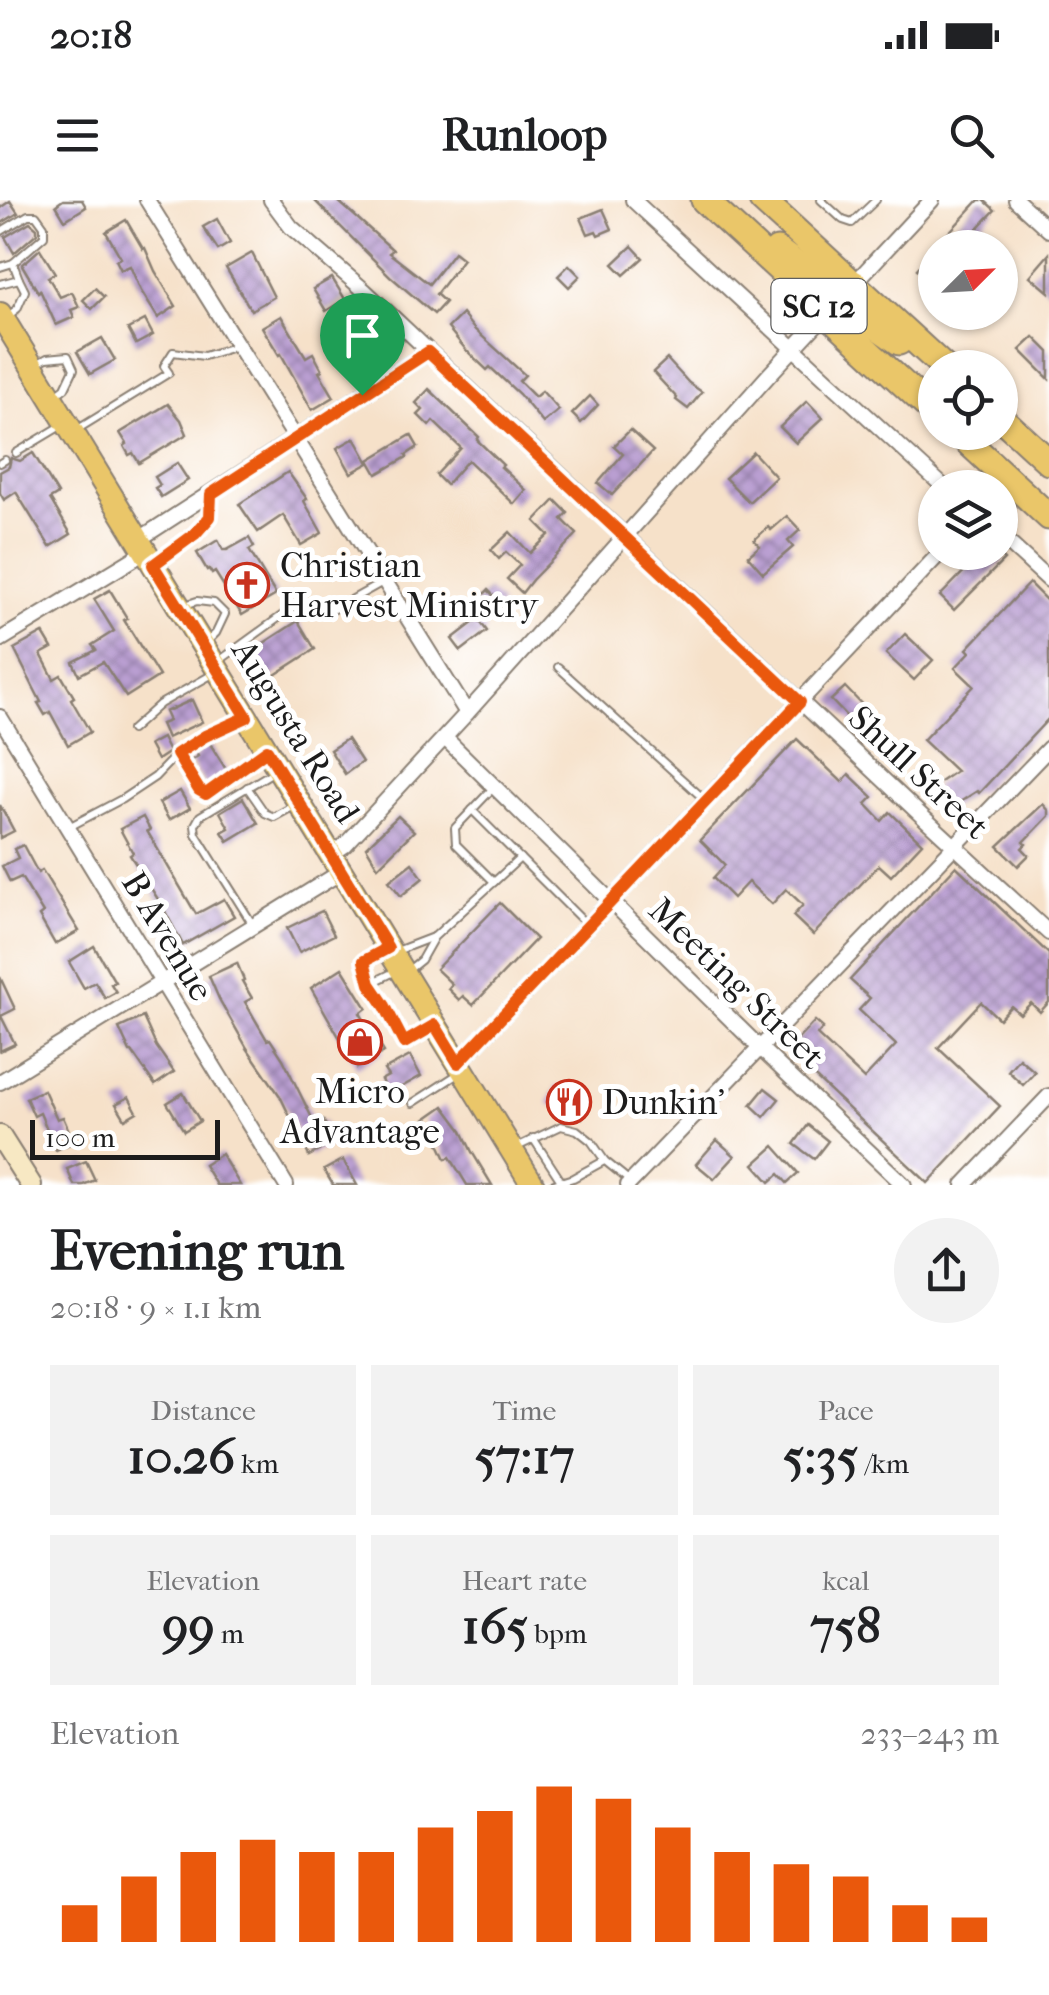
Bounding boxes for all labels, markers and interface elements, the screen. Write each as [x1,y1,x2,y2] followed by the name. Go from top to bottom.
[50,13,132,58] text: 20:18
[50,108,105,163] icon: menu
[944,108,999,163] icon: search
[442,109,607,162] text: Runloop
[918,230,1018,330] north arrow
[918,230,1018,570] map controls
[772,279,866,333] road number: SC 12
[320,293,405,396] pin
[335,308,390,363] icon: arrive
[918,350,1018,450] button: locate
[918,470,1018,570] button: layers
[280,545,539,626] place label: Christian Harvest Ministry
[224,562,270,608] church icon: Christian Harvest Ministry
[222,630,369,831] street label: Augusta Road
[840,697,997,848] street label: Shull Street
[113,864,222,1008] street label: B Avenue
[640,889,833,1078] street label: Meeting Street
[337,1019,383,1065] shop icon: Micro Advantage
[278,1071,440,1152] place label: Micro Advantage
[546,1079,592,1125] restaurant icon: Dunkin'
[602,1082,725,1123] place label: Dunkin'
[30,1115,220,1160] scale bar
[45,1121,115,1154] text: 100 m
[894,1218,999,1323] button: share
[50,1219,344,1283] text: Evening run
[50,1289,261,1326] text: 20:18 · 9 × 1.1 km
[151,1394,256,1427] text: Distance
[493,1394,556,1427] text: Time
[818,1394,874,1427] text: Pace
[128,1427,235,1486] text: 10.26
[475,1427,574,1486] text: 57:17
[783,1427,858,1486] text: 5:35
[235,1447,279,1480] text: km
[858,1447,909,1480] text: /km
[147,1564,260,1597] text: Elevation
[462,1564,587,1597] text: Heart rate
[822,1564,869,1597] text: kcal
[162,1597,215,1656] text: 99
[462,1597,528,1656] text: 165
[810,1597,881,1656] text: 758
[215,1617,244,1650] text: m
[528,1617,587,1650] text: bpm
[50,1715,179,1752] text: Elevation
[860,1715,999,1752] text: 233–243 m

